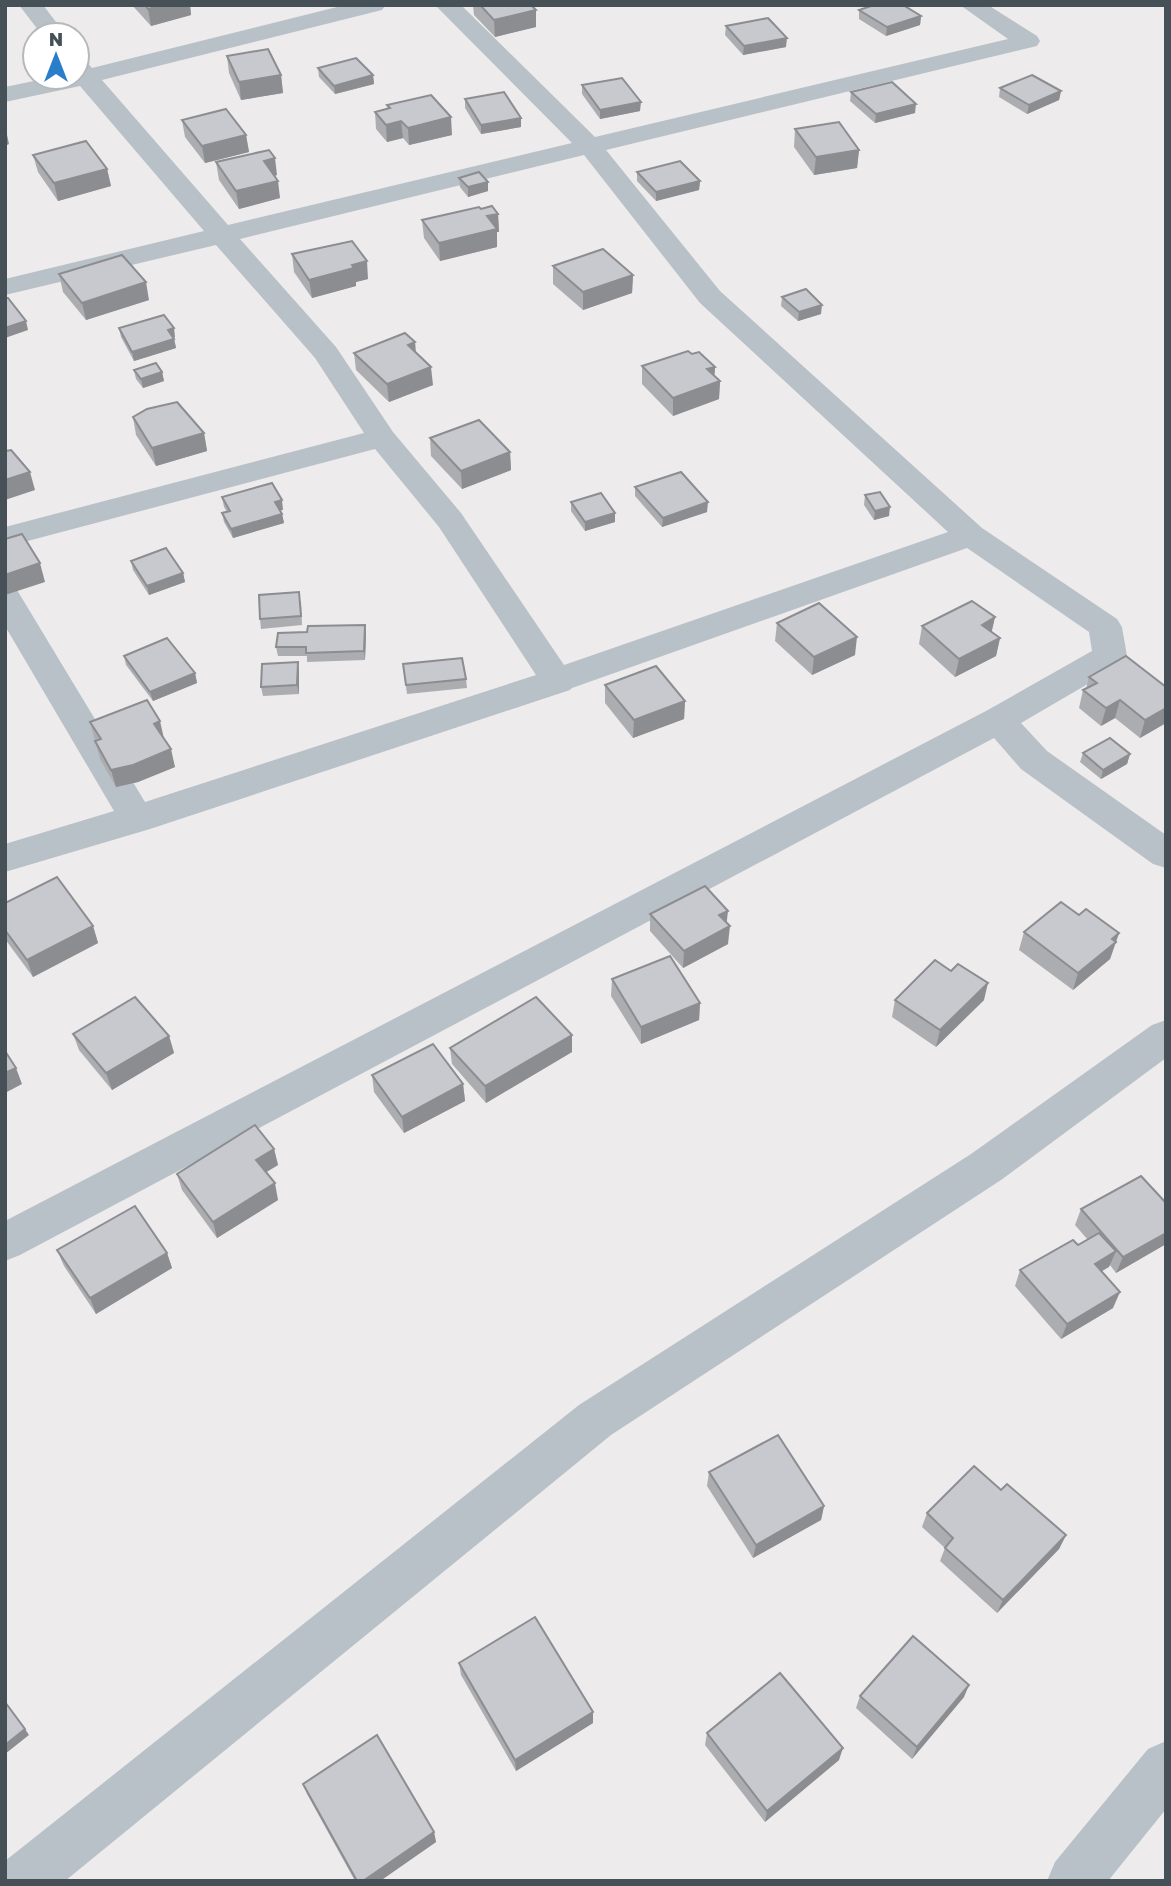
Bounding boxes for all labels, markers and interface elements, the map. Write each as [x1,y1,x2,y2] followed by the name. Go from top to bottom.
[21,21,91,91] north arrow
[49,27,63,50] text: N

